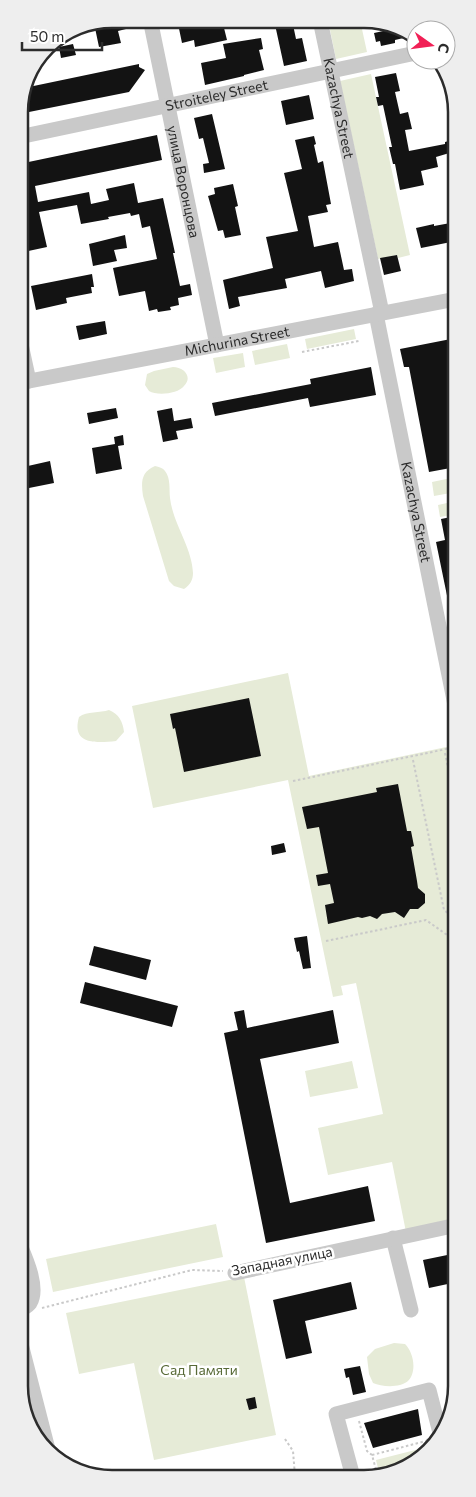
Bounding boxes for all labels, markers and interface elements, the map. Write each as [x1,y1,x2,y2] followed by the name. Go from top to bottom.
[22,20,102,52] scale bar
[406,20,456,70] north arrow
[30,27,64,45] text: 50 m
[435,42,454,55] text: С
[320,56,358,160] street label: Kazachya Street
[164,76,270,114] street label: Stroiteley Street
[164,124,204,239] street label: улица Воронцова
[183,322,291,359] street label: Michurina Street
[398,460,435,564] street label: Kazachya Street
[230,1242,334,1279] street label: Западная улица
[160,1361,238,1378] park label: Сад Памяти

